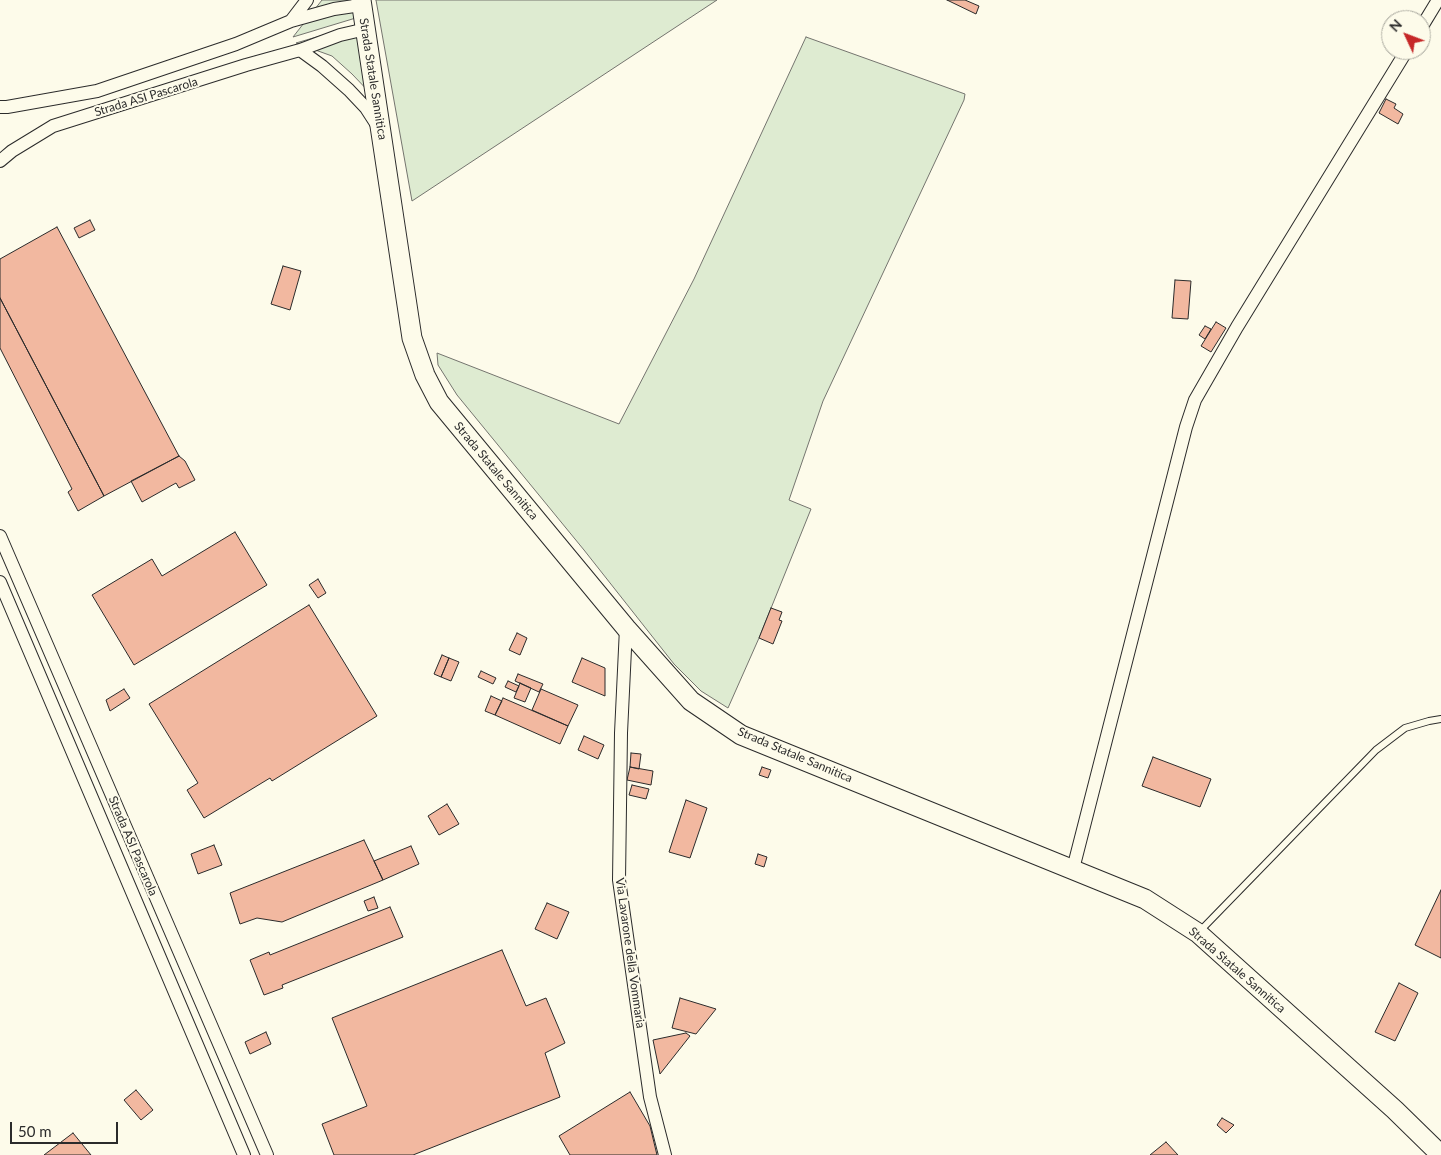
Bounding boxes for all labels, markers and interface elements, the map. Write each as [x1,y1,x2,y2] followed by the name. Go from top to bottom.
[1381,10,1431,60] north arrow
[1385,15,1405,35] text: N
[356,17,390,141] street label: Strada Statale Sannitica
[93,74,199,120] street label: Strada ASI Pascarola
[451,419,541,523] street label: Strada Statale Sannitica
[735,724,855,786] street label: Strada Statale Sannitica
[105,794,161,898] street label: Strada ASI Pascarola
[612,877,648,1029] street label: Via Lavarone della Vommaria
[1186,924,1288,1016] street label: Strada Statale Sannitica
[12,1112,120,1144] scale bar
[18,1122,52,1140] text: 50 m

